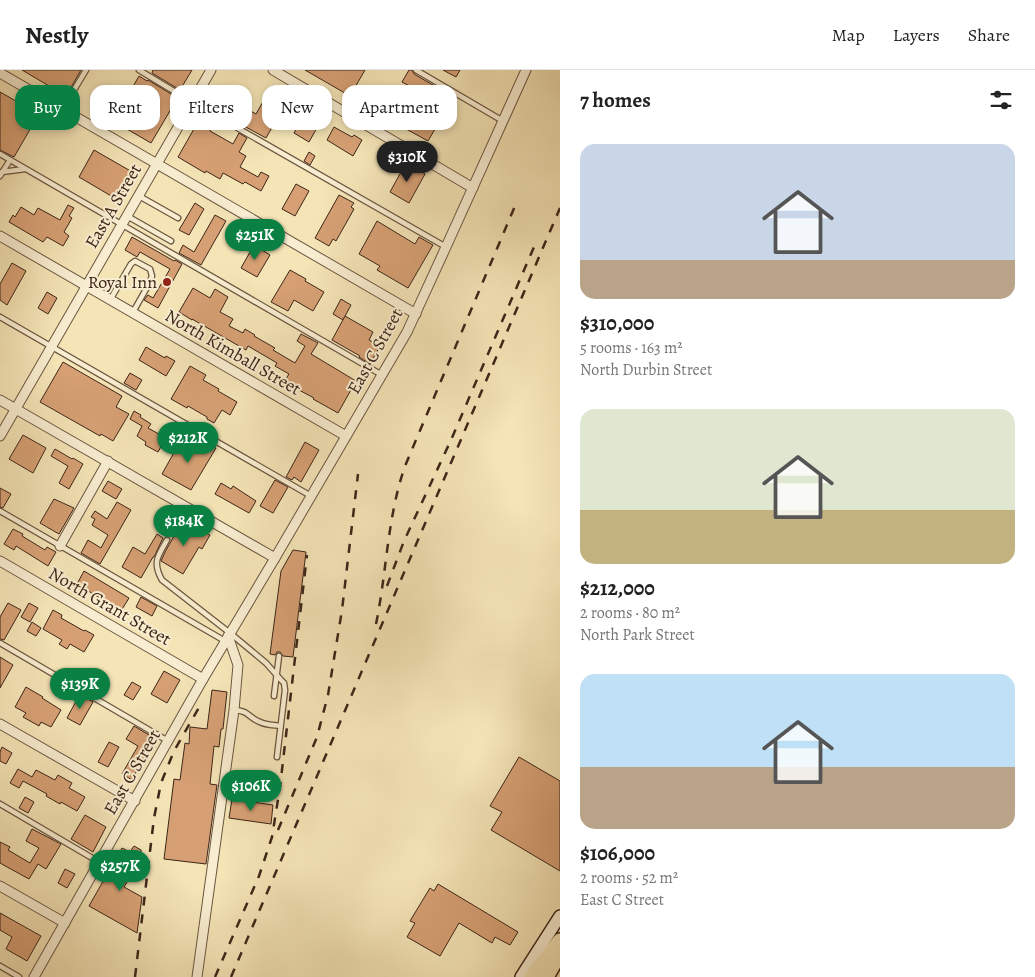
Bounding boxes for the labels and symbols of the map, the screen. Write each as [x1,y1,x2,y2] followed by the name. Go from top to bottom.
[372,140,442,183] pin: $310K
[79,159,147,253] street label: East A Street
[220,218,290,261] pin: $251K
[88,270,157,294] place label: Royal Inn
[161,276,173,288] marker: Royal Inn
[161,303,305,401] street label: North Kimball Street
[342,304,408,398] street label: East C Street
[153,422,223,464] pin: $212K
[149,504,219,547] pin: $184K
[44,561,176,651] street label: North Grant Street
[45,668,115,710] pin: $139K
[98,725,166,819] street label: East C Street
[216,770,286,812] pin: $106K
[85,850,155,892] pin: $257K

